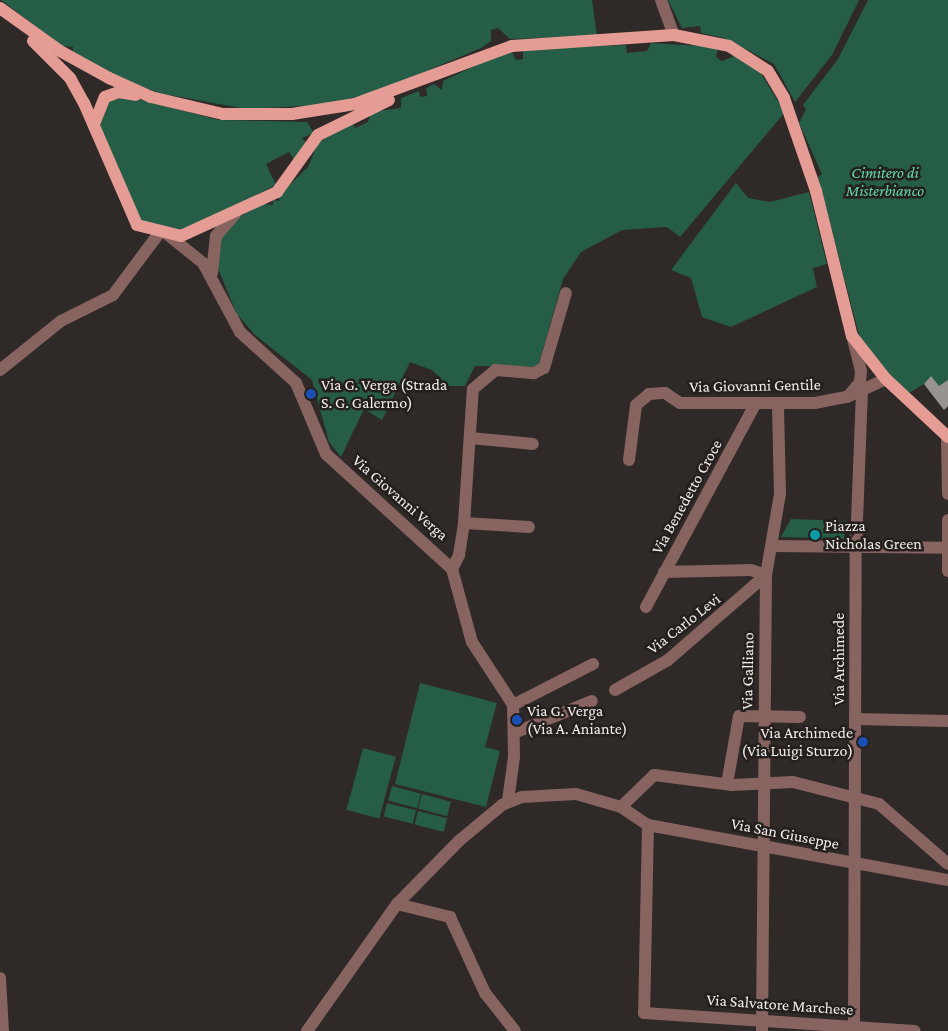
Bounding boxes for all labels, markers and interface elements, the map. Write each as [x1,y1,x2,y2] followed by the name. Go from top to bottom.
[846,163,924,201] park label: Cimitero di Misterbianco
[321,375,447,413] place label: Via G. Verga (Strada S. G. Galermo)
[689,375,821,397] street label: Via Giovanni Gentile
[305,388,317,400] marker: Via G. Verga (Strada S. G. Galermo)
[648,436,726,558] street label: Via Benedetto Croce
[348,451,452,545] street label: Via Giovanni Verga
[825,516,922,554] place label: Piazza Nicholas Green
[809,529,821,541] marker: Piazza Nicholas Green
[644,589,724,659] street label: Via Carlo Levi
[829,613,849,705] street label: Via Archimede
[738,632,758,710] street label: Via Galliano
[527,701,627,739] place label: Via G. Verga (Via A. Aniante)
[511,714,523,726] marker: Via G. Verga (Via A. Aniante)
[742,723,853,761] place label: Via Archimede (Via Luigi Sturzo)
[857,736,869,748] marker: Via Archimede (Via Luigi Sturzo)
[729,814,841,854] street label: Via San Giuseppe
[706,990,854,1020] street label: Via Salvatore Marchese

